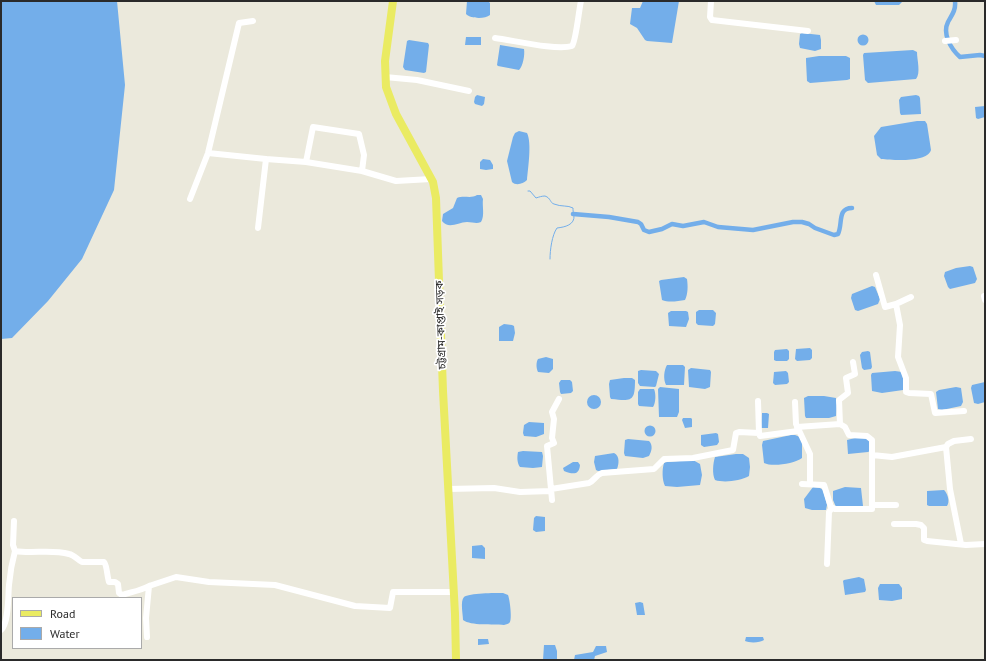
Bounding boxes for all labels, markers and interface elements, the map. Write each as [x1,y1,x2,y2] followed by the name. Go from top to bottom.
[433,280,449,370] street label: চট্টগ্রাম-কাপ্তাই সড়ক
[12,597,142,649] legend
[50,606,75,621] text: Road
[50,626,80,641] text: Water

